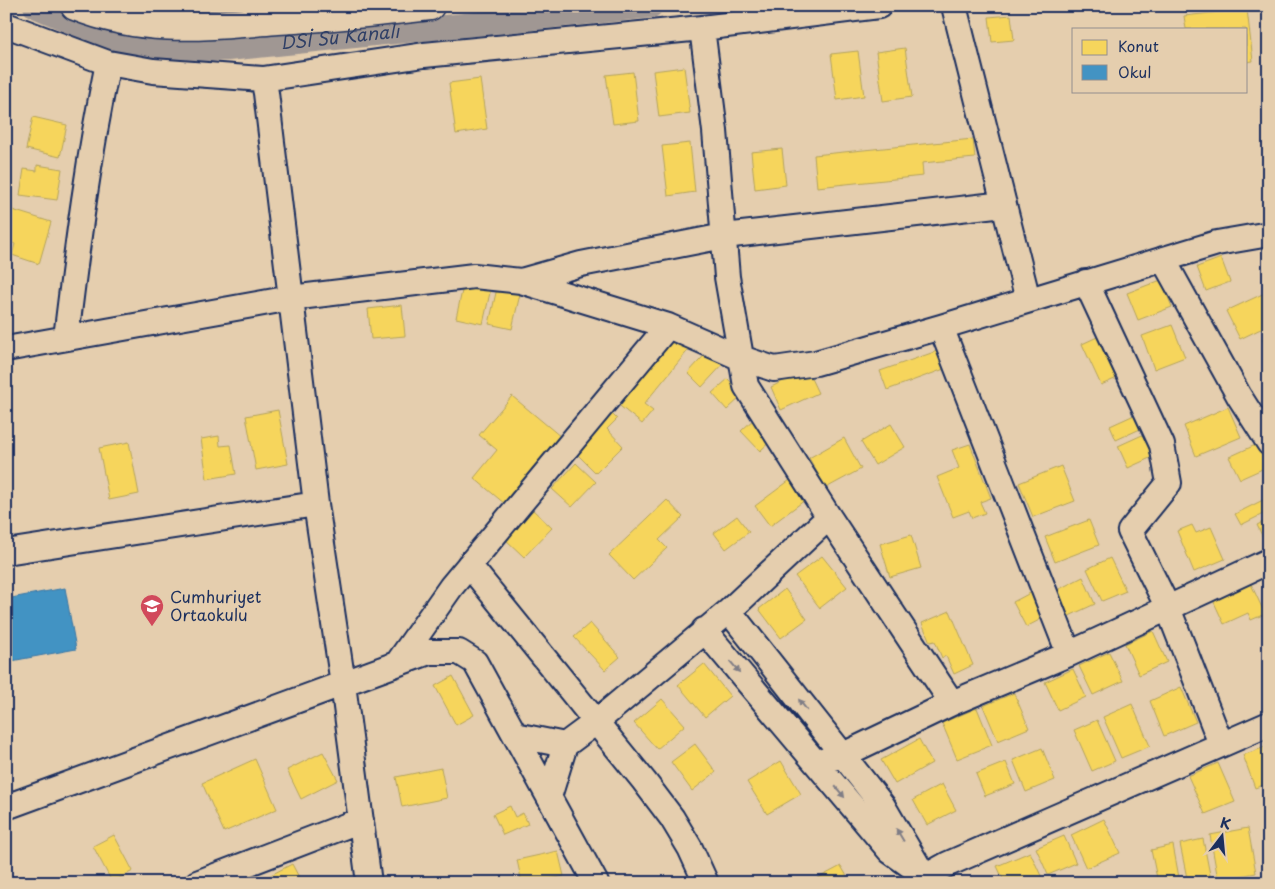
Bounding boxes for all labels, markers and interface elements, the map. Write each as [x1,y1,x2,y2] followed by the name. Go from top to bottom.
[279,17,401,56] water label: DSİ Su Kanalı
[1072,28,1248,92] legend
[1118,34,1159,57] text: Konut
[1118,60,1151,83] text: Okul
[170,584,262,626] place label: Cumhuriyet Ortaokulu
[139,593,165,627] school or university icon: Cumhuriyet Ortaokulu
[730,661,741,674] one-way arrow
[798,699,809,712] one-way arrow
[834,786,845,798] one-way arrow
[1198,812,1248,862] north arrow
[1218,812,1234,835] text: K
[896,828,905,841] one-way arrow

